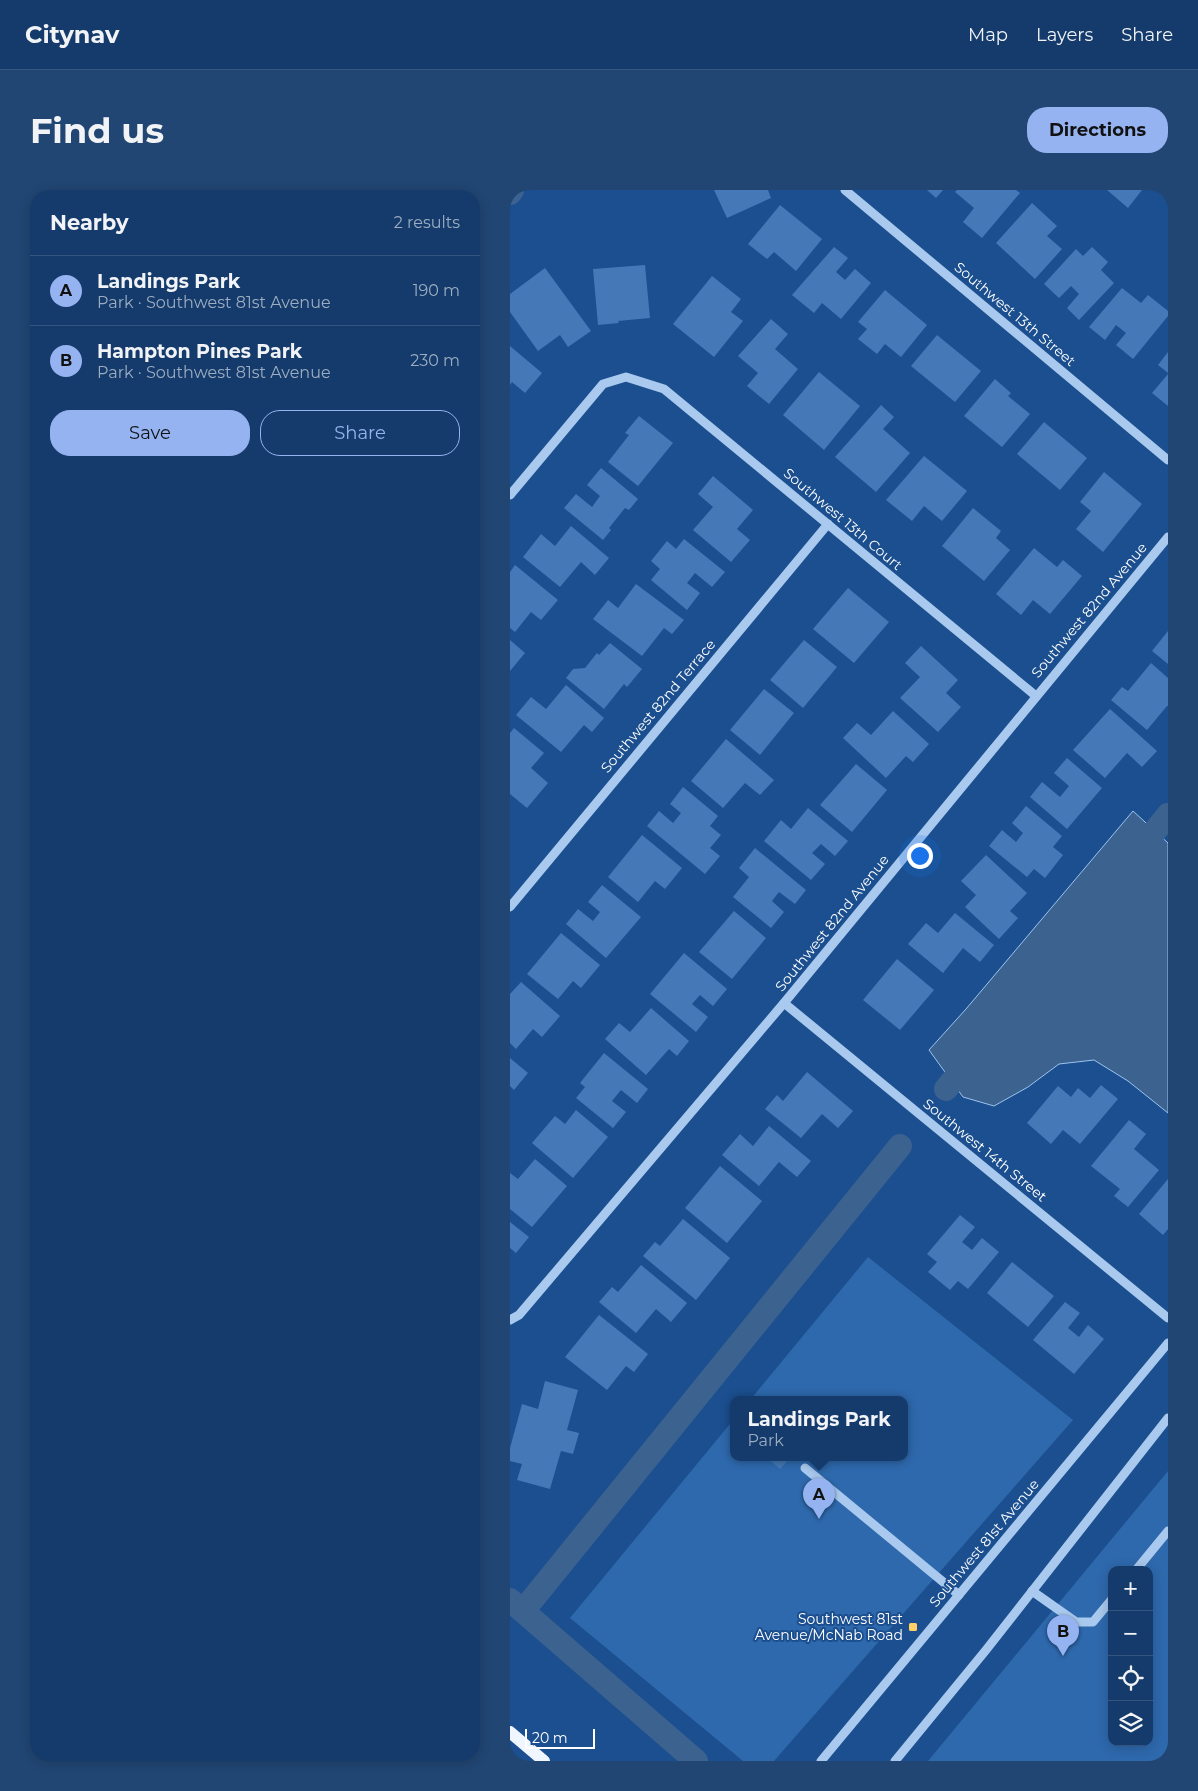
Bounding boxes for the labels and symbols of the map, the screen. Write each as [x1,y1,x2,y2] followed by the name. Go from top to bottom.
[951,258,1079,370] street label: Southwest 13th Street
[780,464,906,574] street label: Southwest 13th Court
[1027,539,1151,681] street label: Southwest 82nd Avenue
[597,636,719,776] street label: Southwest 82nd Terrace
[907,843,933,869] your location
[771,851,893,995] street label: Southwest 82nd Avenue
[919,1095,1051,1206] street label: Southwest 14th Street
[925,1475,1043,1611] street label: Southwest 81st Avenue
[803,1478,835,1519] pin: A
[755,1610,903,1644] place label: Southwest 81st Avenue/McNab Road
[1047,1615,1079,1656] pin: B
[907,1621,919,1633] marker: Southwest 81st Avenue/McNab Road
[525,1726,595,1749] scale bar

